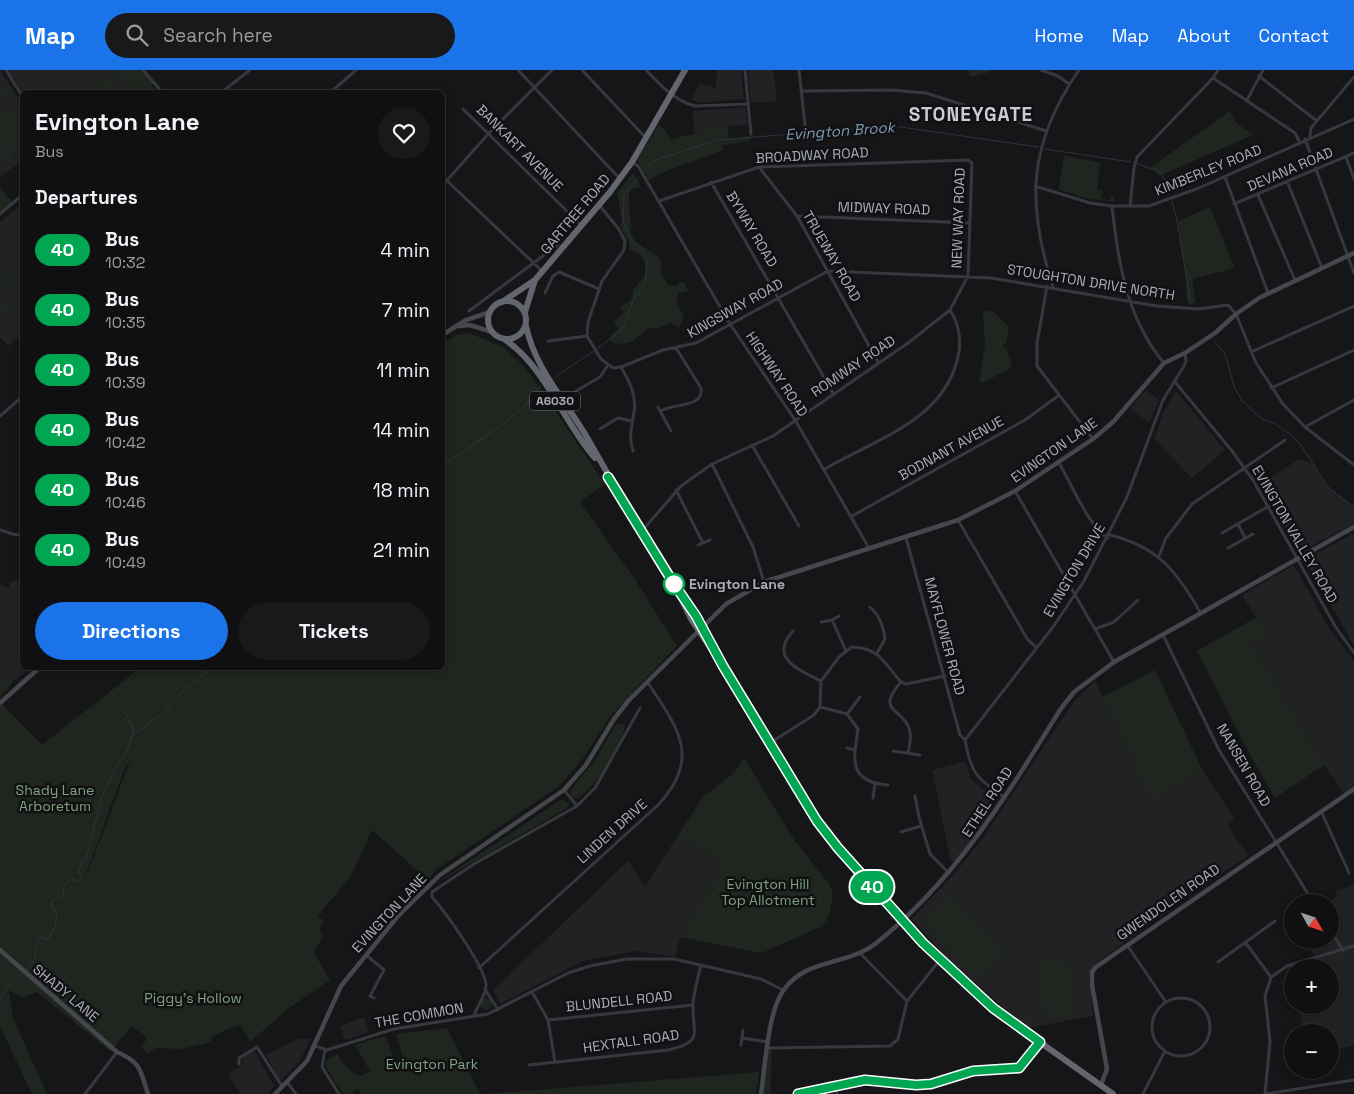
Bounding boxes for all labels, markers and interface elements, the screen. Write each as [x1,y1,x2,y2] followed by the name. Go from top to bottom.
[105,13,455,58] search box
[25,20,75,51] text: Map
[123,21,151,49] icon: search
[163,23,273,48] text: Search here
[1035,24,1084,47] text: Home
[1112,24,1149,47] text: Map
[1177,24,1231,47] text: About
[1259,24,1329,47] text: Contact
[473,101,567,195] street label: BANKART AVENUE
[909,102,1033,127] district label: STONEYGATE
[35,106,200,137] text: Evington Lane
[378,107,430,159] button: heart
[784,117,897,144] water label: Evington Brook
[1152,140,1264,200] street label: KIMBERLEY ROAD
[35,141,64,162] text: Bus
[755,143,869,167] street label: BROADWAY ROAD
[1244,143,1336,195] street label: DEVANA ROAD
[947,167,969,269] street label: NEW WAY ROAD
[536,170,614,258] street label: GARTREE ROAD
[35,185,138,210] text: Departures
[722,188,782,270] street label: BYWAY ROAD
[837,197,931,219] street label: MIDWAY ROAD
[799,207,865,305] street label: TRUEWAY ROAD
[105,227,139,252] text: Bus
[51,238,74,261] text: 40
[381,238,430,263] text: 4 min
[105,252,145,273] text: 10:32
[1006,260,1176,304] street label: STOUGHTON DRIVE NORTH
[684,274,786,342] street label: KINGSWAY ROAD
[105,287,139,312] text: Bus
[51,298,74,321] text: 40
[382,298,430,323] text: 7 min
[105,312,145,333] text: 10:35
[742,328,812,420] street label: HIGHWAY ROAD
[807,331,899,401] street label: ROMWAY ROAD
[105,347,139,372] text: Bus
[51,358,74,381] text: 40
[377,358,430,383] text: 11 min
[105,372,145,393] text: 10:39
[530,392,580,411] road number: A6030
[105,407,139,432] text: Bus
[895,412,1007,484] street label: BODNANT AVENUE
[1007,413,1101,487] street label: EVINGTON LANE
[51,418,74,441] text: 40
[373,418,430,443] text: 14 min
[105,432,146,453] text: 10:42
[1248,462,1342,606] street label: EVINGTON VALLEY ROAD
[105,467,139,492] text: Bus
[51,478,74,501] text: 40
[373,478,430,503] text: 18 min
[105,492,146,513] text: 10:46
[1039,520,1109,620] street label: EVINGTON DRIVE
[105,527,139,552] text: Bus
[51,538,74,561] text: 40
[373,538,430,563] text: 21 min
[105,552,146,573] text: 10:49
[663,573,685,595] marker: Evington Lane
[689,575,785,593] place label: Evington Lane
[921,575,969,697] street label: MAYFLOWER ROAD
[35,602,228,660] button: Directions
[238,602,430,660] button: Tickets
[1213,720,1275,810] street label: NANSEN ROAD
[958,763,1016,841] street label: ETHEL ROAD
[16,781,94,815] park label: Shady Lane Arboretum
[573,795,651,867] street label: LINDEN DRIVE
[1113,860,1223,944] street label: GWENDOLEN ROAD
[348,870,430,956] street label: EVINGTON LANE
[850,871,894,903] line badge: 40
[721,875,815,909] park label: Evington Hill Top Allotment
[860,875,884,898] text: 40
[1284,894,1339,949] north arrow
[1284,894,1339,1079] map controls
[1284,959,1339,1014] button: +
[29,960,103,1026] street label: SHADY LANE
[565,986,673,1016] street label: BLUNDELL ROAD
[144,989,242,1007] park label: Piggy's Hollow
[373,998,465,1032] street label: THE COMMON
[1284,1024,1339,1079] button: −
[582,1025,680,1057] street label: HEXTALL ROAD
[386,1055,479,1073] park label: Evington Park

